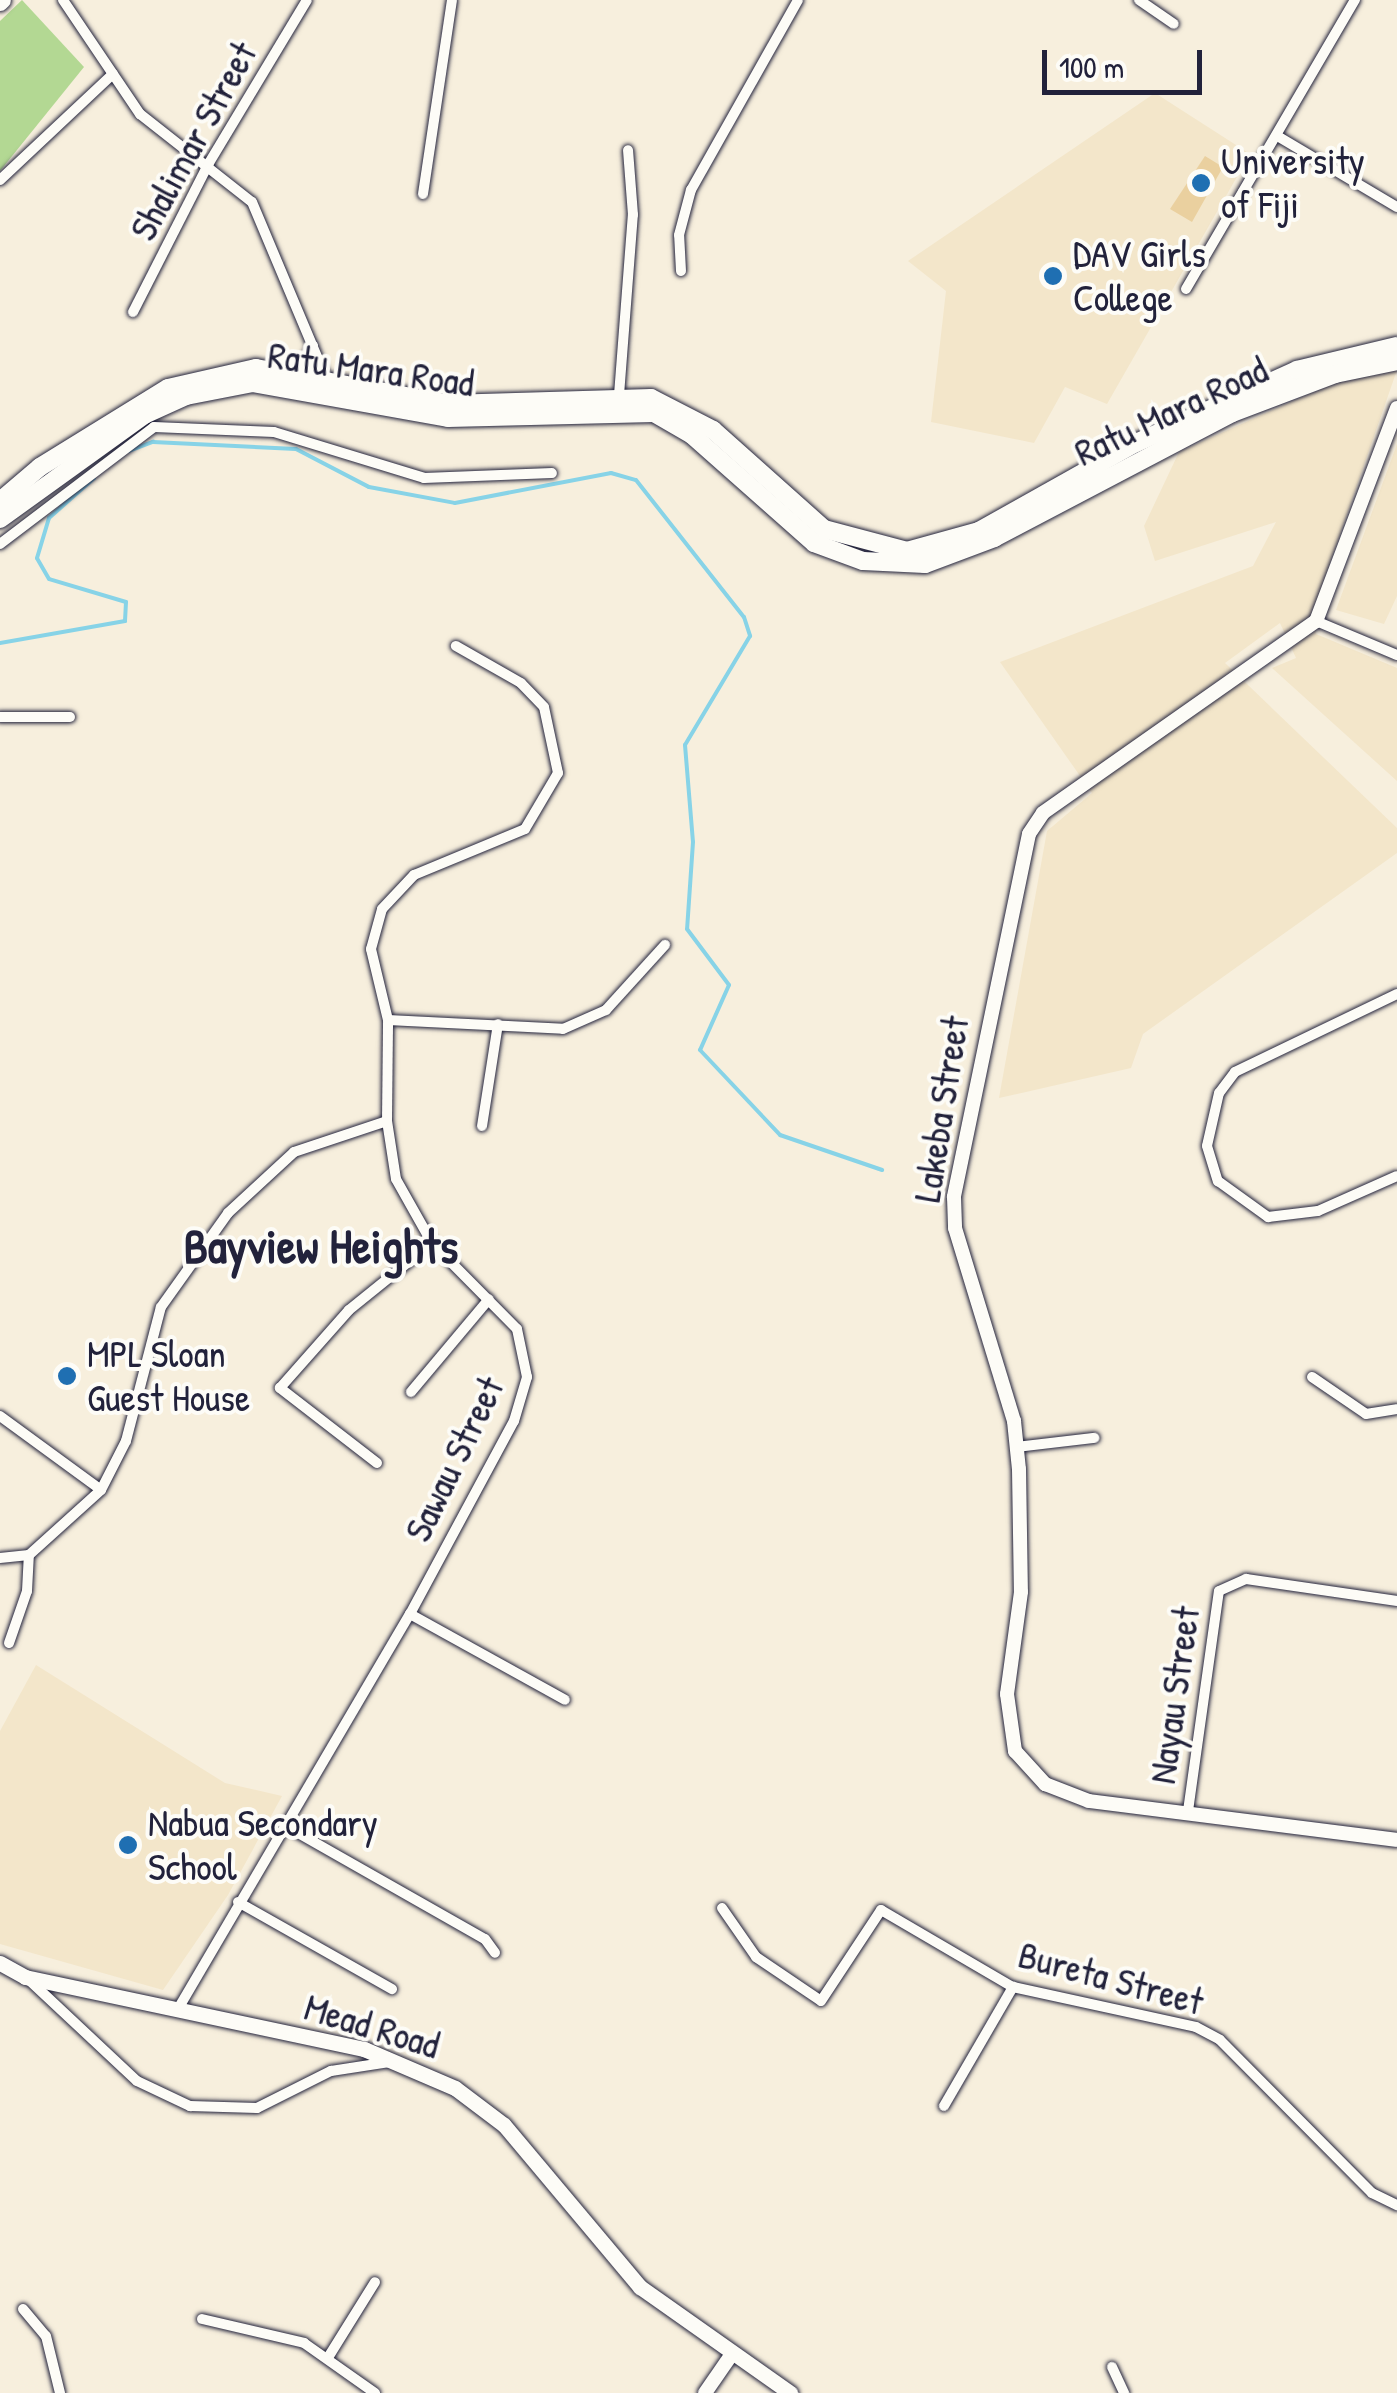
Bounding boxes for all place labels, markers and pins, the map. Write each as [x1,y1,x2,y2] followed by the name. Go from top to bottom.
[1221,138,1365,228] place label: University of Fiji
[1190,172,1212,194] marker: University of Fiji
[1073,231,1206,320] place label: DAV Girls College
[1042,265,1064,287] marker: DAV Girls College
[87,1331,250,1420] place label: MPL Sloan Guest House
[56,1365,78,1387] marker: MPL Sloan Guest House
[148,1800,378,1890] place label: Nabua Secondary School
[117,1834,139,1856] marker: Nabua Secondary School

